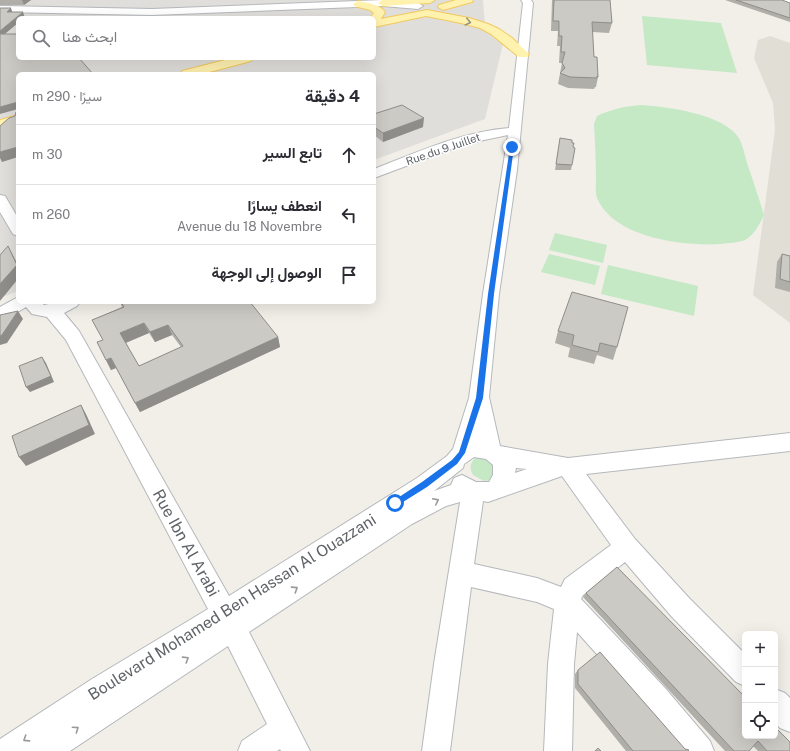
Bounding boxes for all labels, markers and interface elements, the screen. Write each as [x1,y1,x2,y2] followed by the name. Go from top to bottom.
[16,16,376,60] search box
[465,17,471,25] one-way arrow
[30,27,52,49] icon: search
[62,28,117,45] text: ابحث هنا
[305,86,360,106] text: 4 دقيقة
[32,89,102,104] text: سيرًا · 290 m
[404,131,482,167] street label: Rue du 9 Juillet
[503,138,521,156] route end
[263,144,322,161] text: تابع السير
[338,144,360,166] icon: ahead
[32,147,62,162] text: 30 m
[248,197,322,214] text: انعطف يسارًا
[338,204,360,226] icon: left
[32,207,70,222] text: 260 m
[177,219,322,234] text: Avenue du 18 Novembre
[212,264,322,281] text: الوصول إلى الوجهة
[338,264,360,286] icon: arrive
[149,486,223,600] street label: Rue Ibn Al Arabi
[386,494,404,512] route start
[432,498,439,506] one-way arrow
[84,510,380,704] street label: Boulevard Mohamed Ben Hassan Al Ouazzani
[291,586,298,594] one-way arrow
[742,631,778,739] map controls
[742,631,778,667] button: +
[182,656,189,664] one-way arrow
[742,667,778,703] button: −
[742,703,778,739] button: locate
[72,727,79,734] one-way arrow
[23,735,30,742] one-way arrow

